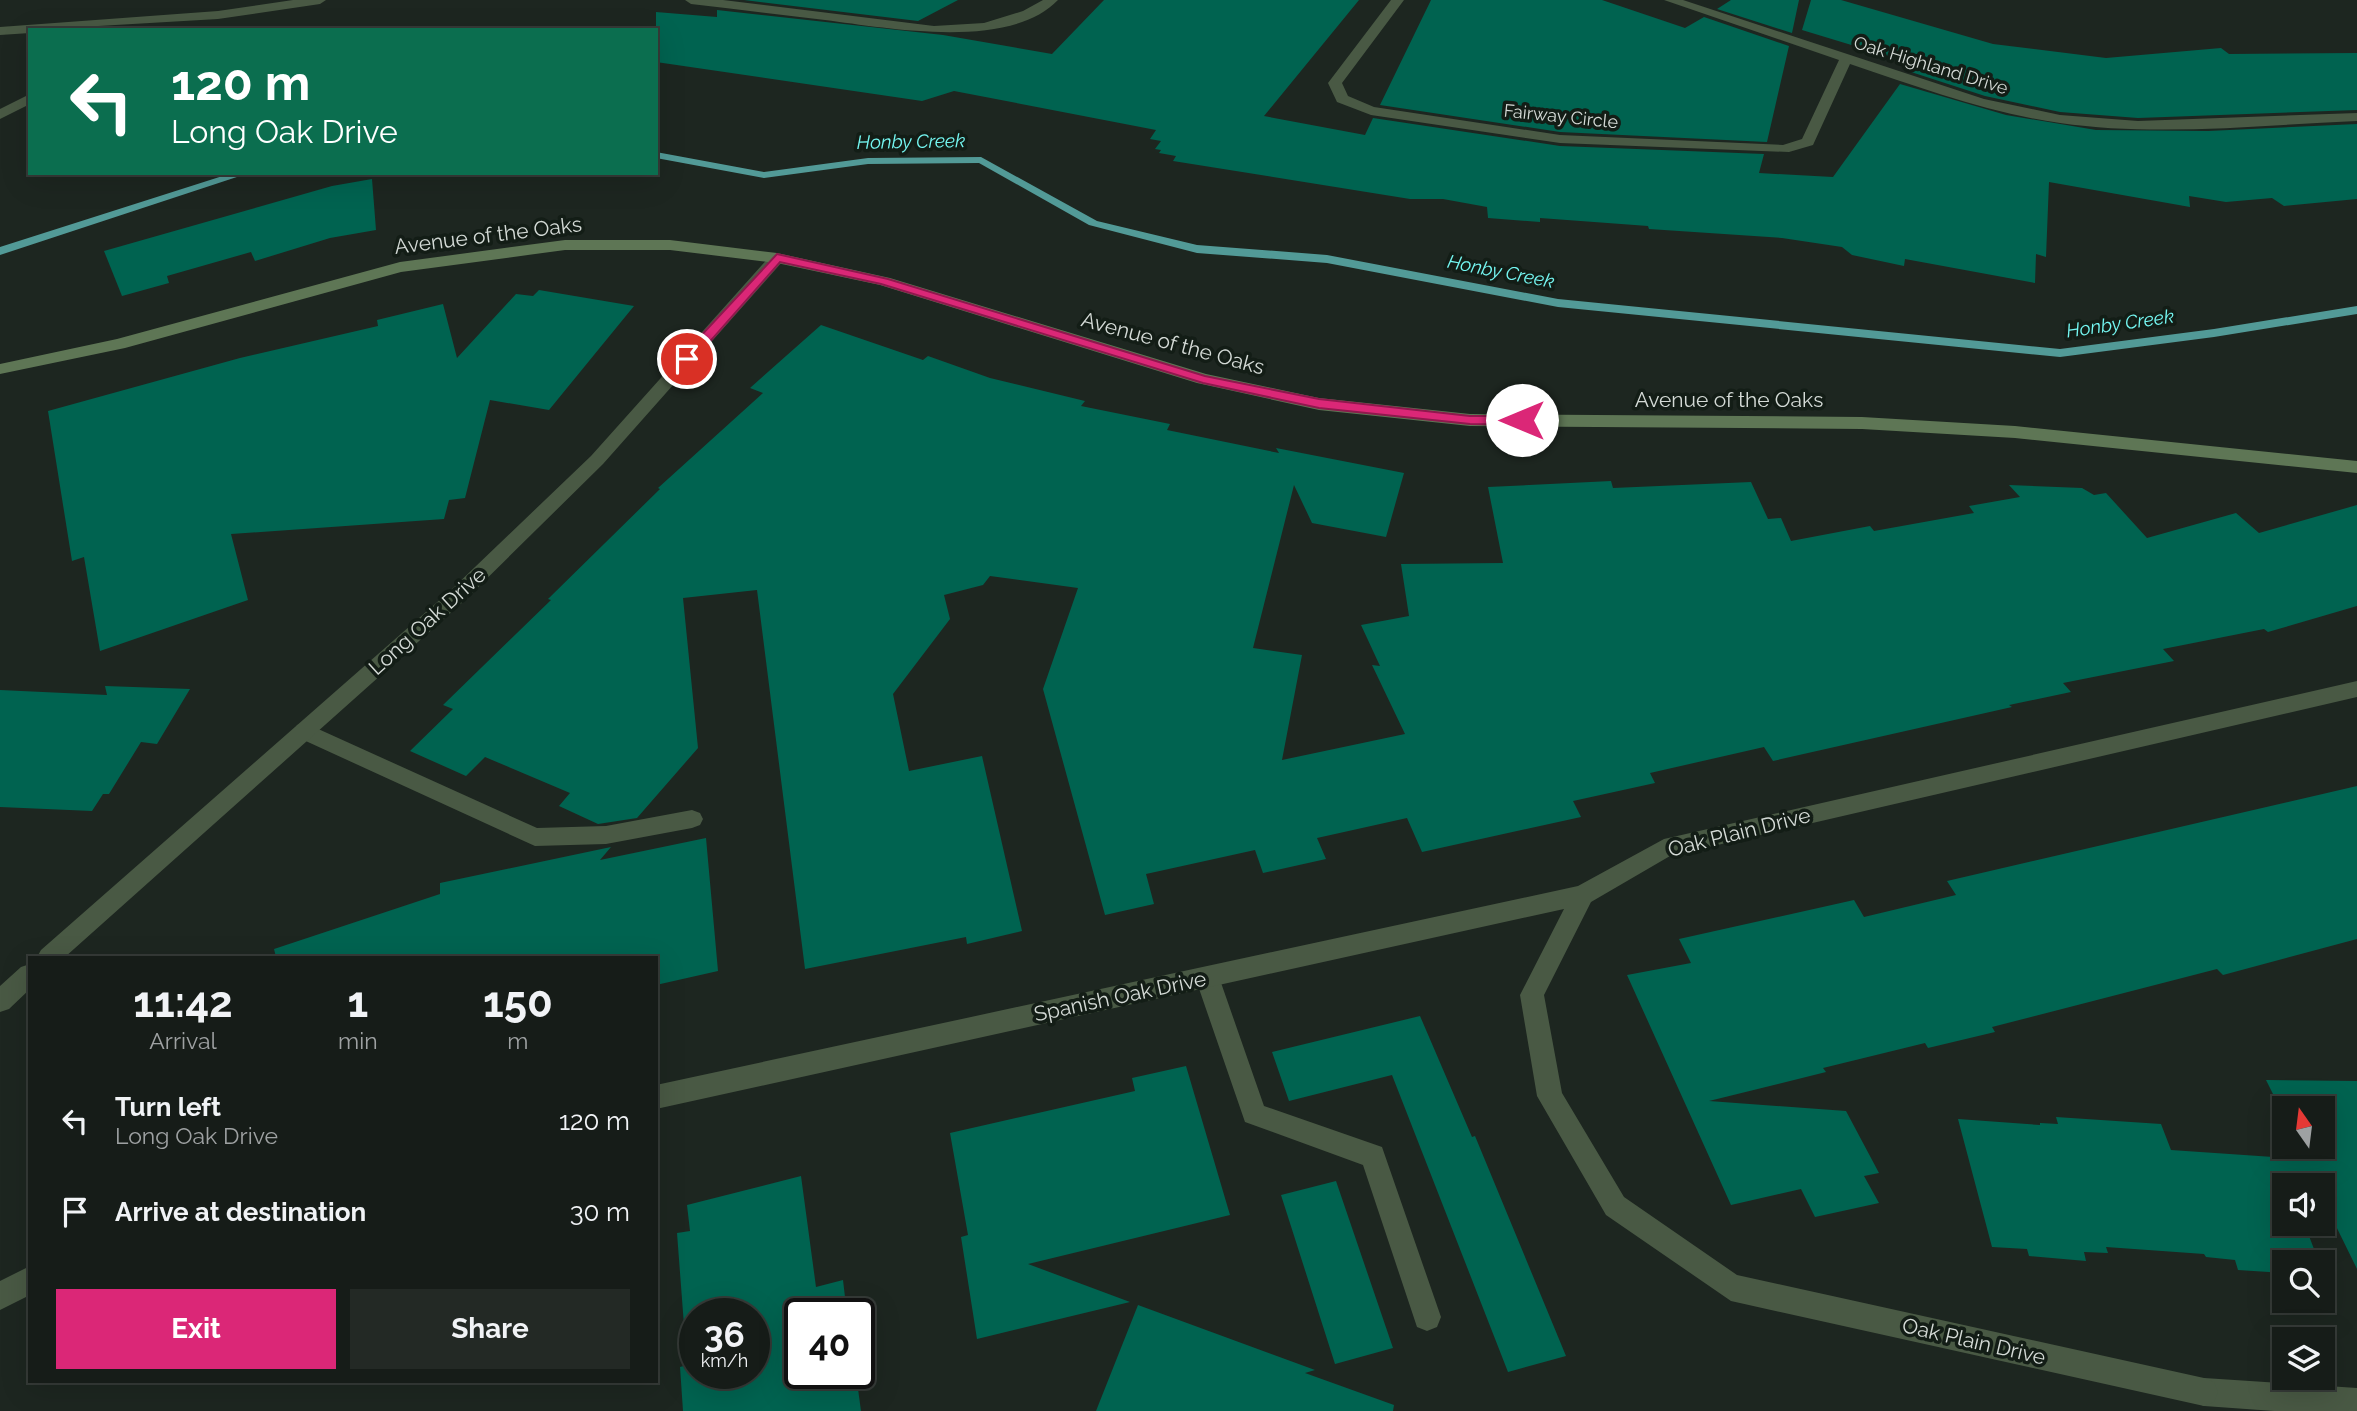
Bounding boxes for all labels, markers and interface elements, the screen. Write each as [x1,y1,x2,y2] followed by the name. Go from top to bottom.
[1851,32,2011,99] street label: Oak Highland Drive
[171,54,310,111] text: 120 m
[56,56,147,147] icon: left
[1503,100,1620,132] street label: Fairway Circle
[171,113,398,150] text: Long Oak Drive
[857,129,965,153] water label: Honby Creek
[393,211,583,259] street label: Avenue of the Oaks
[1446,250,1556,292] water label: Honby Creek
[2065,305,2175,341] water label: Honby Creek
[1079,307,1267,379] street label: Avenue of the Oaks
[657,329,717,389] pin
[668,340,706,378] icon: arrive
[1485,383,1559,457] position arrow
[1635,387,1823,412] street label: Avenue of the Oaks
[363,562,491,680] street label: Long Oak Drive
[1665,802,1813,862] street label: Oak Plain Drive
[1032,966,1208,1026] street label: Spanish Oak Drive
[133,978,233,1027] text: 11:42
[347,978,368,1027] text: 1
[483,978,553,1027] text: 150
[149,1027,217,1054] text: Arrival
[338,1027,378,1054] text: min
[507,1027,528,1054] text: m
[115,1092,221,1122] text: Turn left
[2272,1096,2334,1158] north arrow
[2272,1096,2335,1390] map controls
[56,1102,94,1140] icon: left
[559,1106,630,1136] text: 120 m
[115,1122,278,1149] text: Long Oak Drive
[2272,1173,2335,1236] button: sound
[56,1193,94,1231] icon: arrive
[115,1197,366,1227] text: Arrive at destination
[570,1197,630,1227] text: 30 m
[2272,1250,2335,1313] button: search
[56,1289,336,1369] button: Exit
[350,1289,630,1369] button: Share
[784,1298,875,1389] speed limit sign: 40
[1900,1312,2048,1370] street label: Oak Plain Drive
[704,1314,745,1355] text: 36
[2272,1327,2335,1390] button: layers
[701,1350,748,1371] text: km/h

